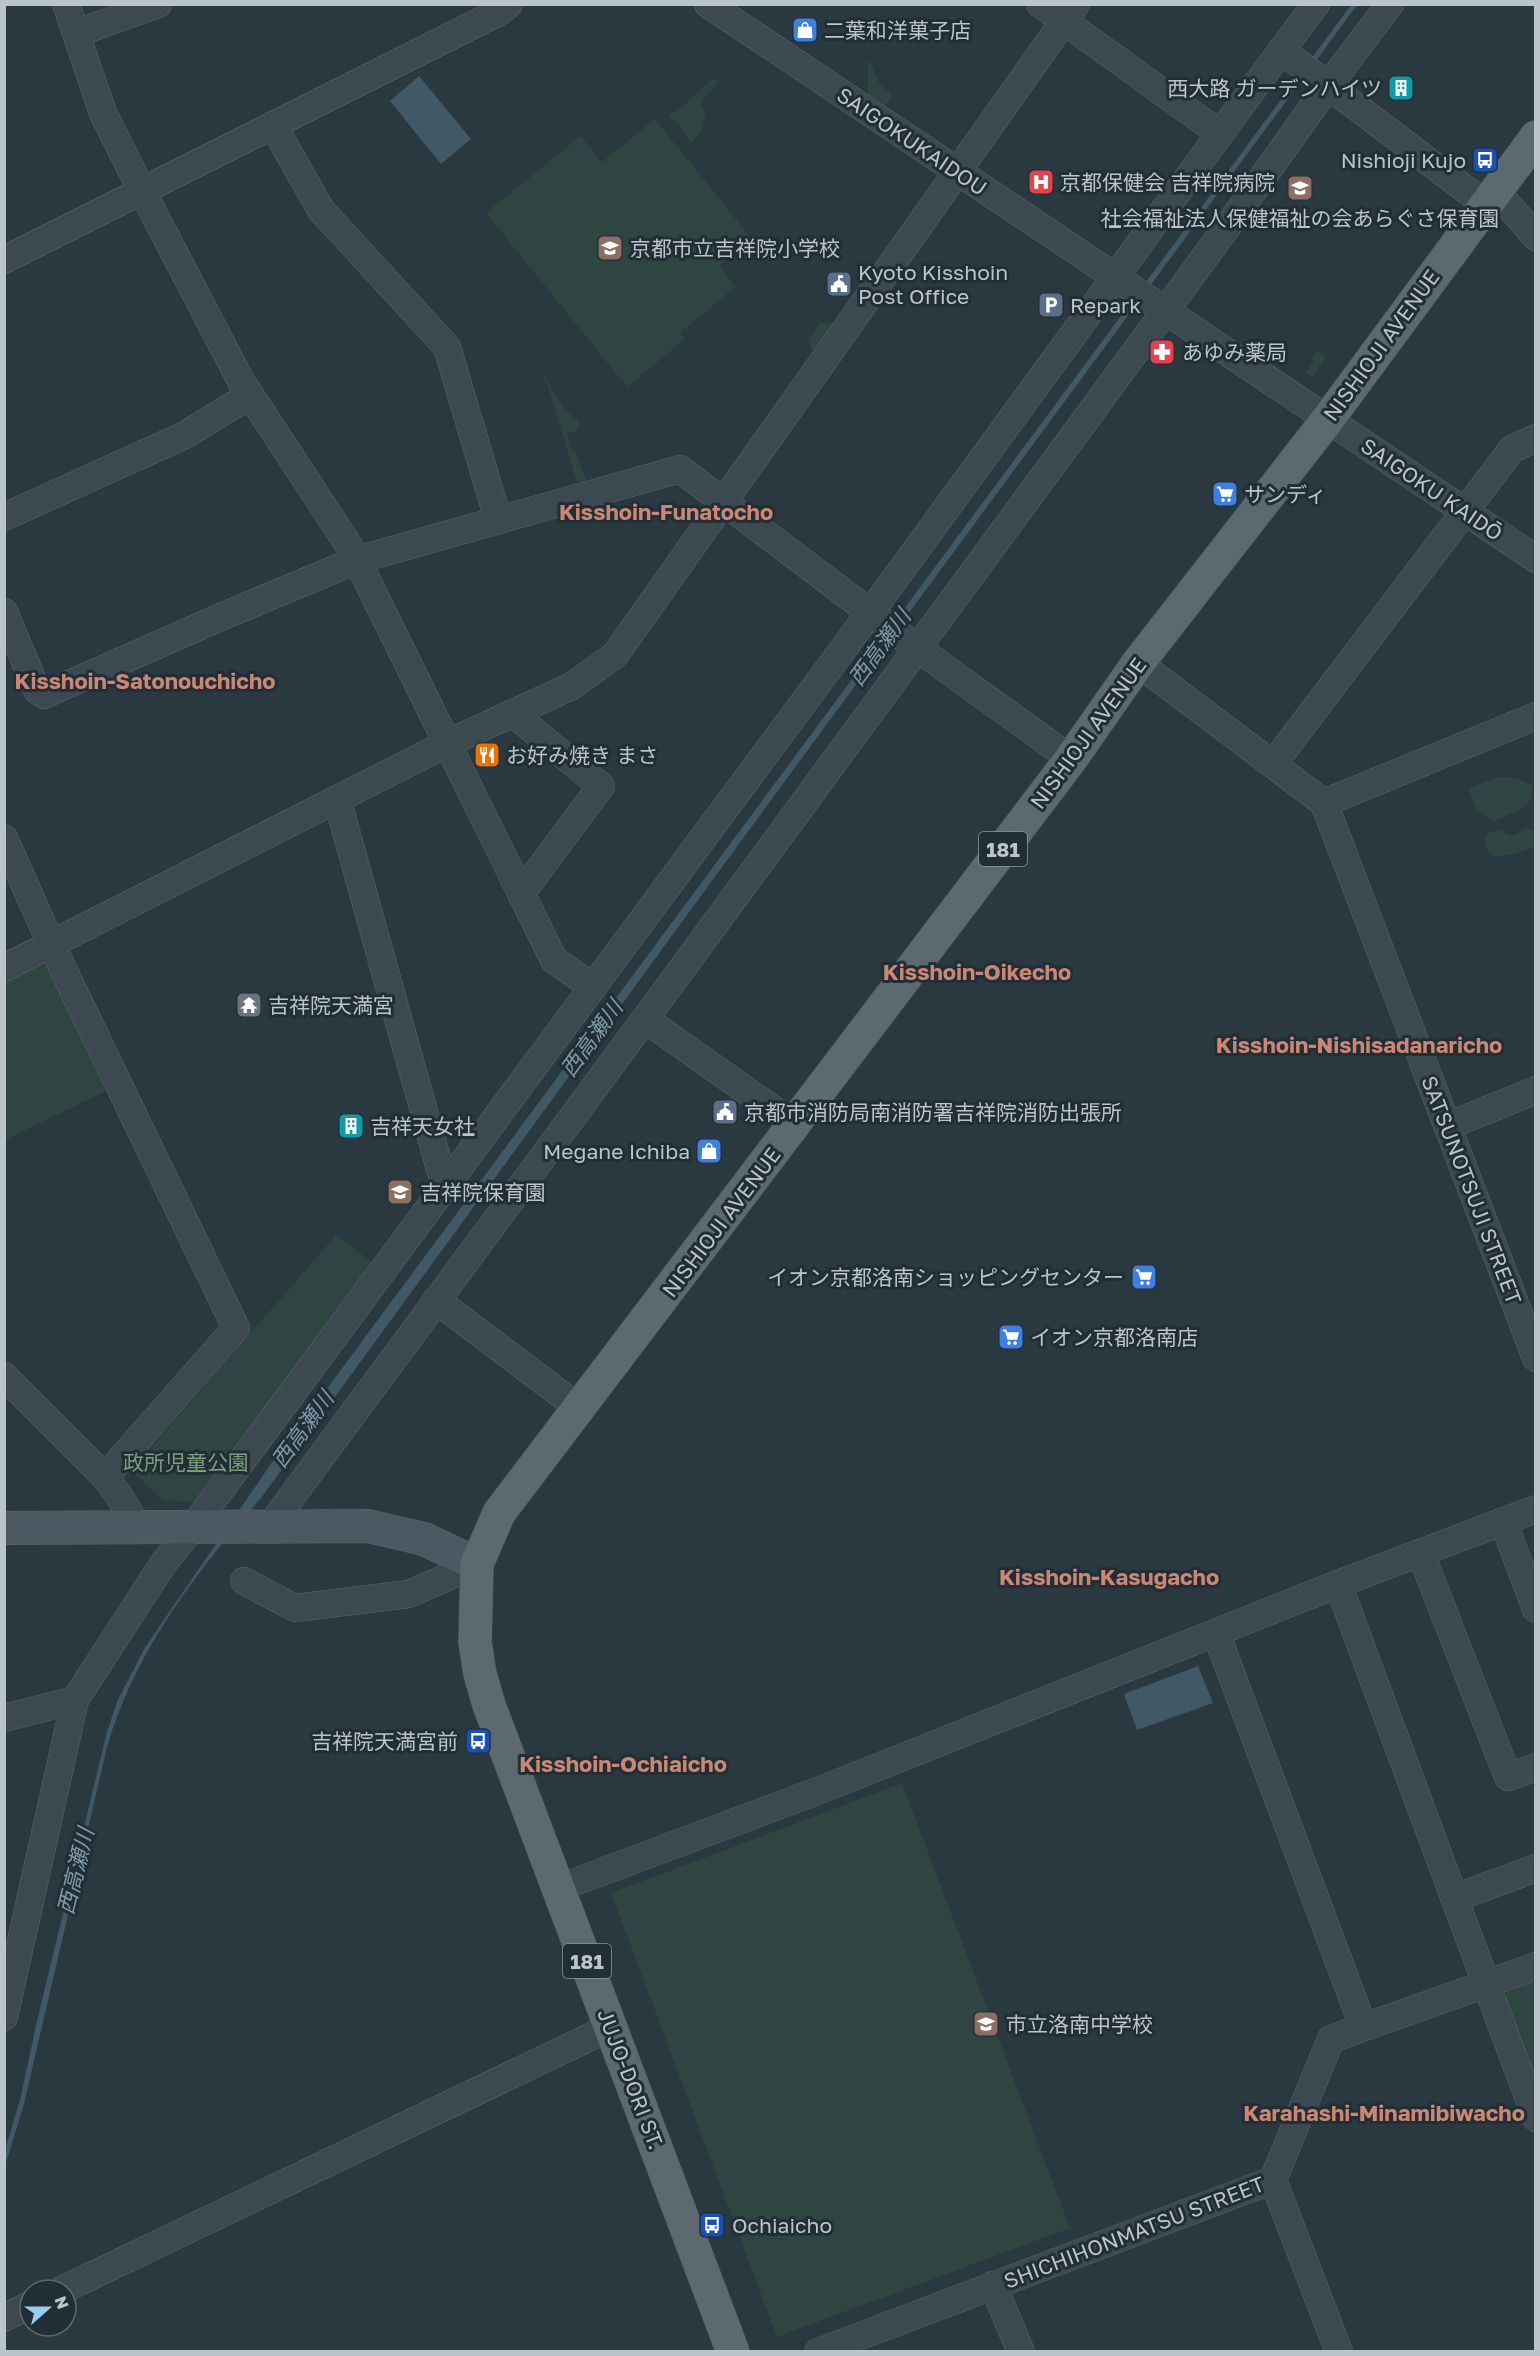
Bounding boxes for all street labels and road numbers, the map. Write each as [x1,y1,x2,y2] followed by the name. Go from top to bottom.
[832,81,992,201] street label: SAIGOKUKAIDOU
[1317,264,1445,426] street label: NISHIOJI AVENUE
[1356,432,1508,546] street label: SAIGOKU KAIDŌ
[1024,652,1152,814] street label: NISHIOJI AVENUE
[979,832,1027,866] road number: 181
[1416,1072,1528,1308] street label: SATSUNOTSUJI STREET
[656,1142,786,1302] street label: NISHIOJI AVENUE
[563,1944,611,1978] road number: 181
[592,2005,670,2153] street label: JUJO-DORI ST.
[1000,2170,1268,2294] street label: SHICHIHONMATSU STREET

